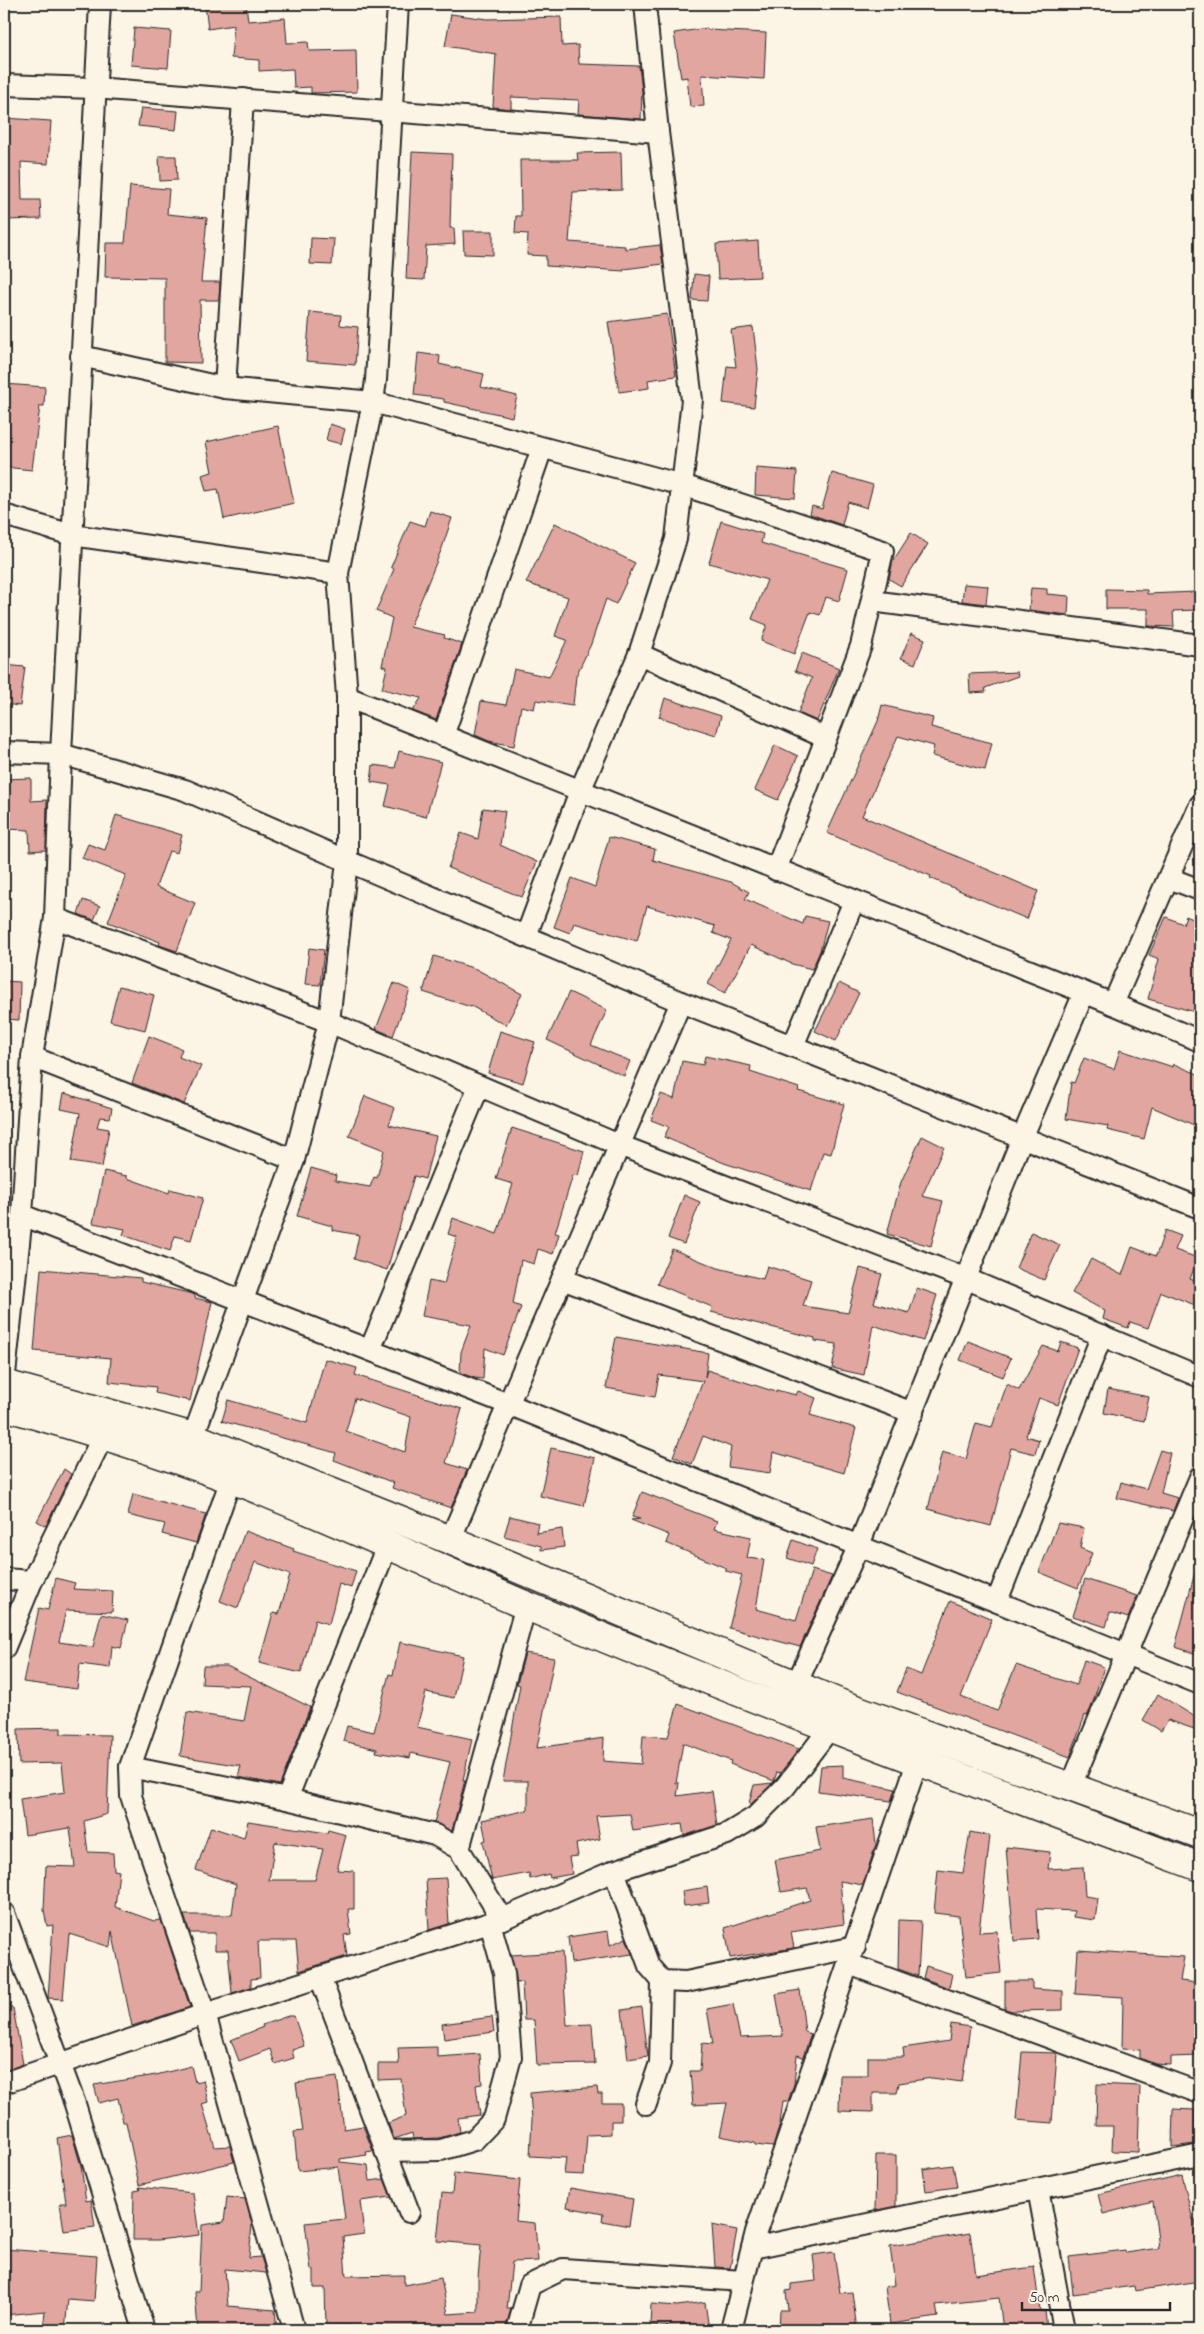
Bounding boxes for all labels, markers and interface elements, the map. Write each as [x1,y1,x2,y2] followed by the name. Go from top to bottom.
[1022,2279,1169,2311] scale bar
[1029,2287,1060,2309] text: 50 m

